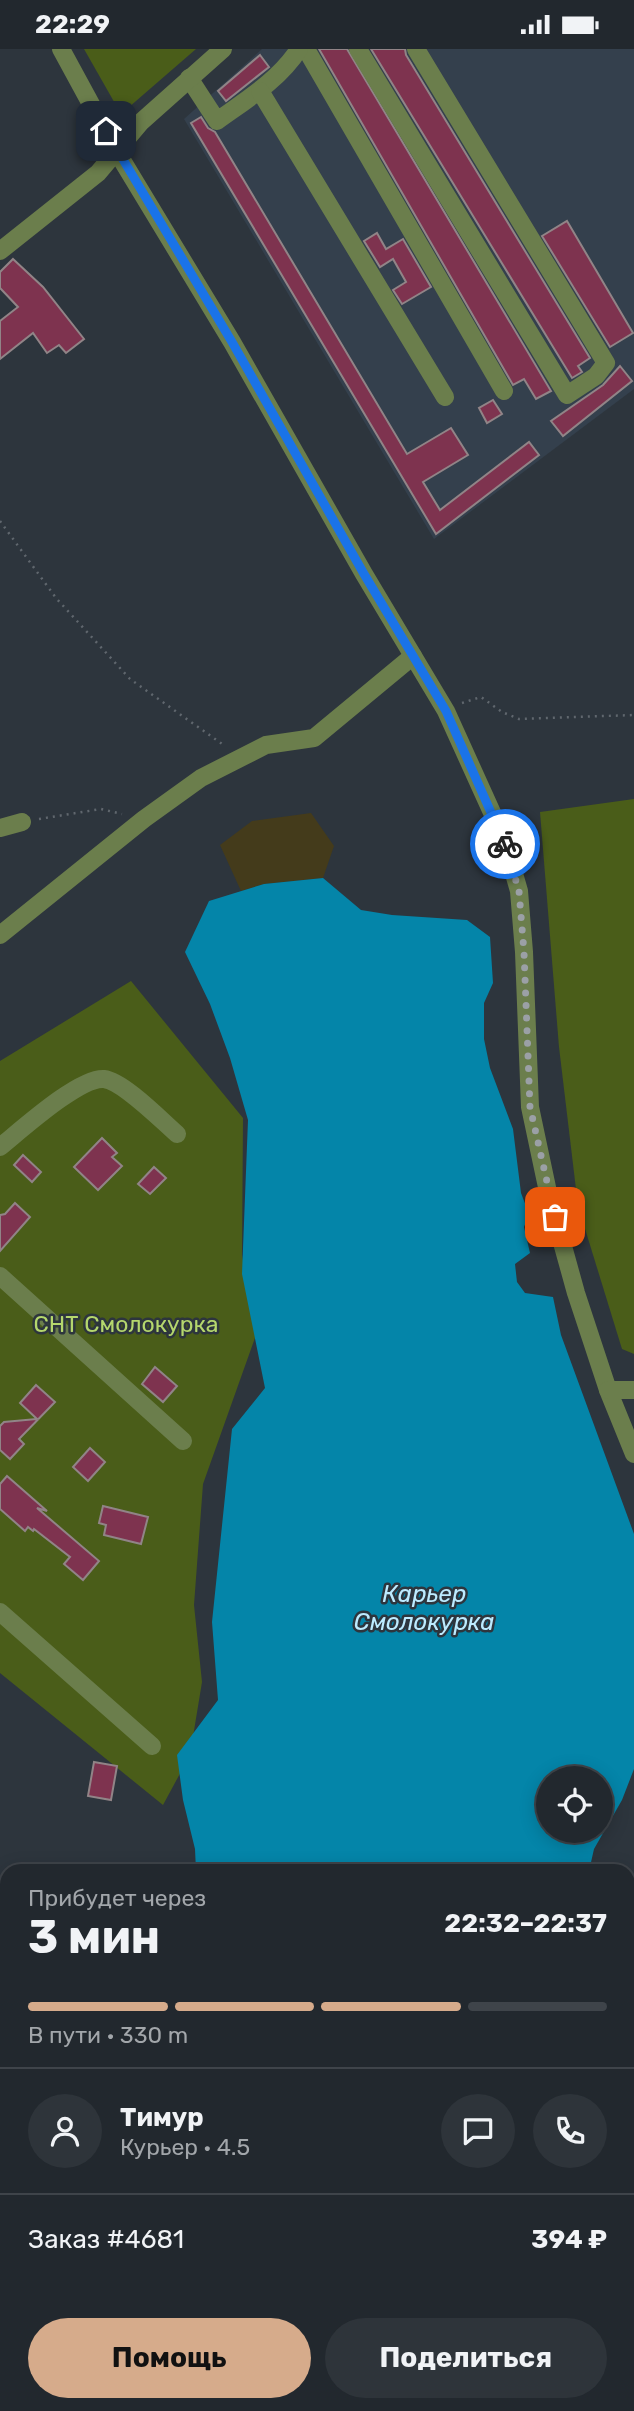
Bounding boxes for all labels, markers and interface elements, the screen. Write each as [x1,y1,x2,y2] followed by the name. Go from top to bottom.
[35,9,110,40] text: 22:29
[76,101,136,161] pin
[87,112,125,150] icon: home
[470,809,540,879] courier
[486,825,524,863] icon: bike
[525,1187,585,1247] pin
[536,1198,574,1236] icon: bag
[34,1310,218,1338] park label: СНТ Смолокурка
[354,1580,494,1636] water label: Карьер Смолокурка
[536,1766,613,1843] map controls
[536,1766,613,1843] button: locate
[28,1884,206,1912] text: Прибудет через
[444,1908,607,1939] text: 22:32–22:37
[28,1910,160,1965] text: 3 мин
[28,2021,188,2049] text: В пути · 330 m
[28,2094,102,2168] button: person
[441,2094,515,2168] button: chat
[533,2094,607,2168] button: phone
[120,2102,204,2133] text: Тимур
[120,2133,250,2161] text: Курьер · 4.5
[28,2224,184,2255] text: Заказ #4681
[531,2224,607,2255] text: 394 ₽
[28,2318,311,2398] button: Помощь
[325,2318,607,2398] button: Поделиться

